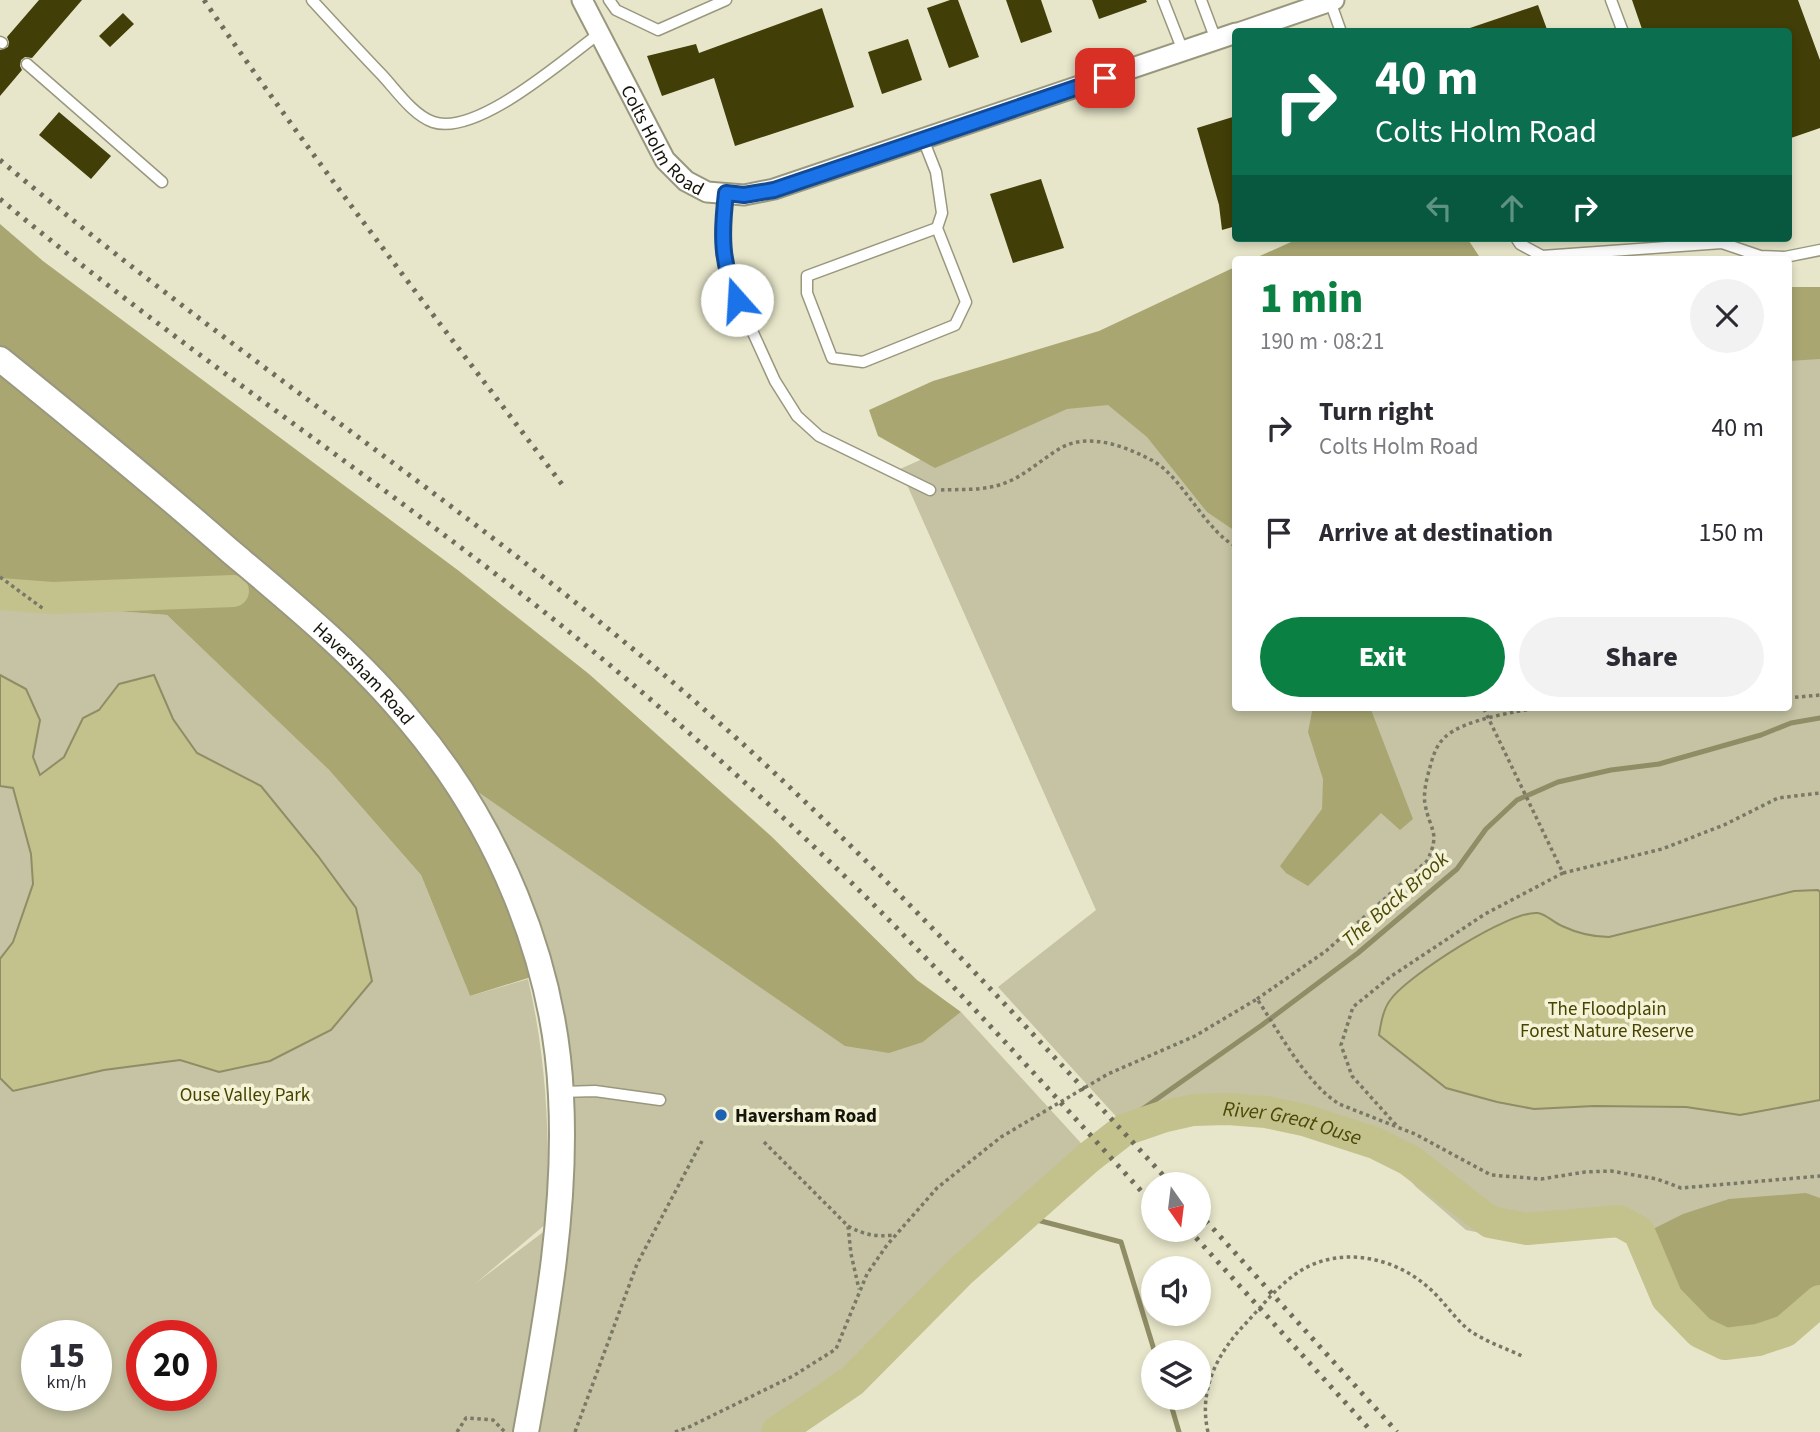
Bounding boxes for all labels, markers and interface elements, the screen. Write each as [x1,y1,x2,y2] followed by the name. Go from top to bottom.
[1375,44,1479,114] text: 40 m
[1075,48,1135,108] pin
[1260,56,1351,147] icon: right
[1086,59,1124,97] icon: arrive
[613,81,708,203] street label: Colts Holm Road
[1375,109,1597,155] text: Colts Holm Road
[1420,189,1458,227] icon: left
[1493,189,1531,227] icon: ahead
[1566,189,1604,227] icon: right
[700,263,774,337] position arrow
[1260,269,1363,329] text: 1 min
[1690,279,1764,353] button: close
[1260,325,1384,358] text: 190 m · 08:21
[1319,393,1434,430] text: Turn right
[1260,409,1298,447] icon: right
[1711,409,1764,446] text: 40 m
[1319,430,1479,463] text: Colts Holm Road
[1260,514,1298,552] icon: arrive
[1319,514,1553,551] text: Arrive at destination
[1698,514,1764,551] text: 150 m
[306,616,420,731] street label: Haversham Road
[1260,617,1505,697] button: Exit
[1519,617,1764,697] button: Share
[1335,843,1456,954] water label: The Back Brook
[1520,996,1694,1045] park label: The Floodplain Forest Nature Reserve
[180,1082,311,1109] park label: Ouse Valley Park
[1222,1094,1366,1153] water label: River Great Ouse
[735,1103,877,1130] place label: Haversham Road
[713,1107,729,1123] marker: Haversham Road
[1141,1172,1211,1242] north arrow
[1141,1172,1211,1410] map controls
[1141,1256,1211,1326] button: sound
[126,1320,217,1411] speed limit sign: 20
[48,1331,85,1381] text: 15
[1141,1340,1211,1410] button: layers
[47,1370,86,1395] text: km/h

